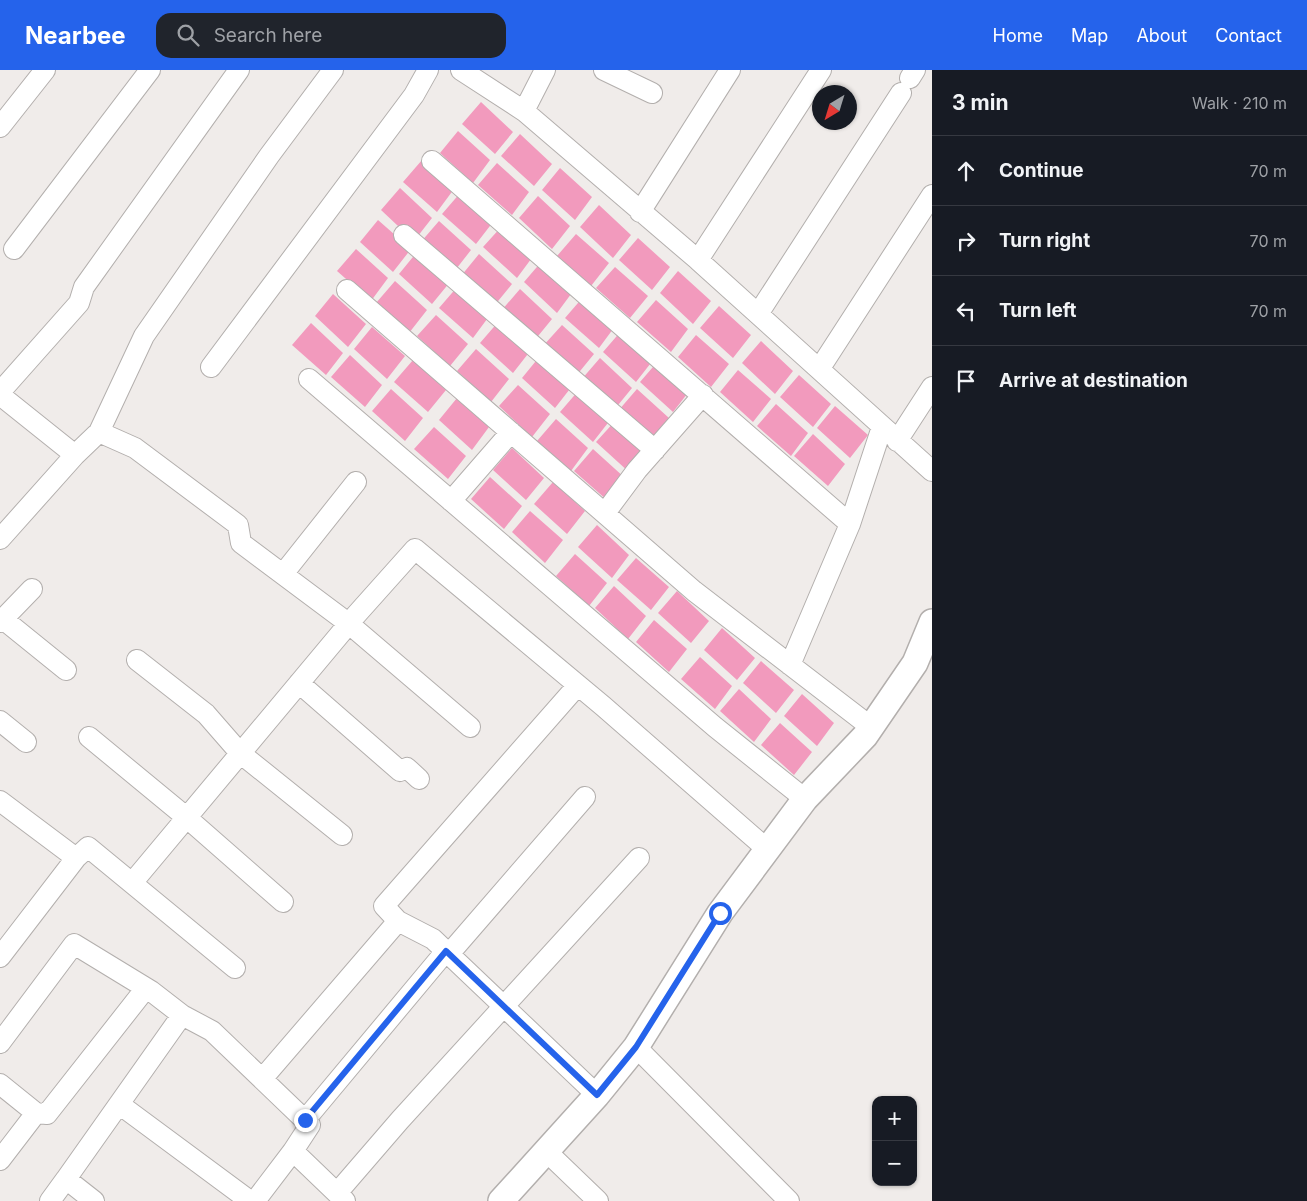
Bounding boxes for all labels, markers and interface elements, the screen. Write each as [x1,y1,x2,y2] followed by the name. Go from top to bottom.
[156,13,506,58] search box
[25,21,126,50] text: Nearbee
[174,21,202,49] icon: search
[214,24,322,47] text: Search here
[993,25,1043,46] text: Home
[1071,25,1108,46] text: Map
[1136,25,1187,46] text: About
[1215,25,1282,46] text: Contact
[812,85,857,130] north arrow
[952,90,1008,115] text: 3 min
[1192,93,1287,113] text: Walk · 210 m
[952,157,980,185] icon: ahead
[999,159,1084,182] text: Continue
[1250,161,1287,181] text: 70 m
[952,227,980,255] icon: right
[999,229,1090,252] text: Turn right
[1250,231,1287,251] text: 70 m
[952,297,980,325] icon: left
[999,299,1077,322] text: Turn left
[1250,301,1287,321] text: 70 m
[952,367,980,395] icon: arrive
[999,369,1188,392] text: Arrive at destination
[709,902,732,925] route start
[872,1096,917,1186] map controls
[872,1096,917,1141] button: +
[294,1109,317,1132] route end
[872,1141,917,1186] button: −

